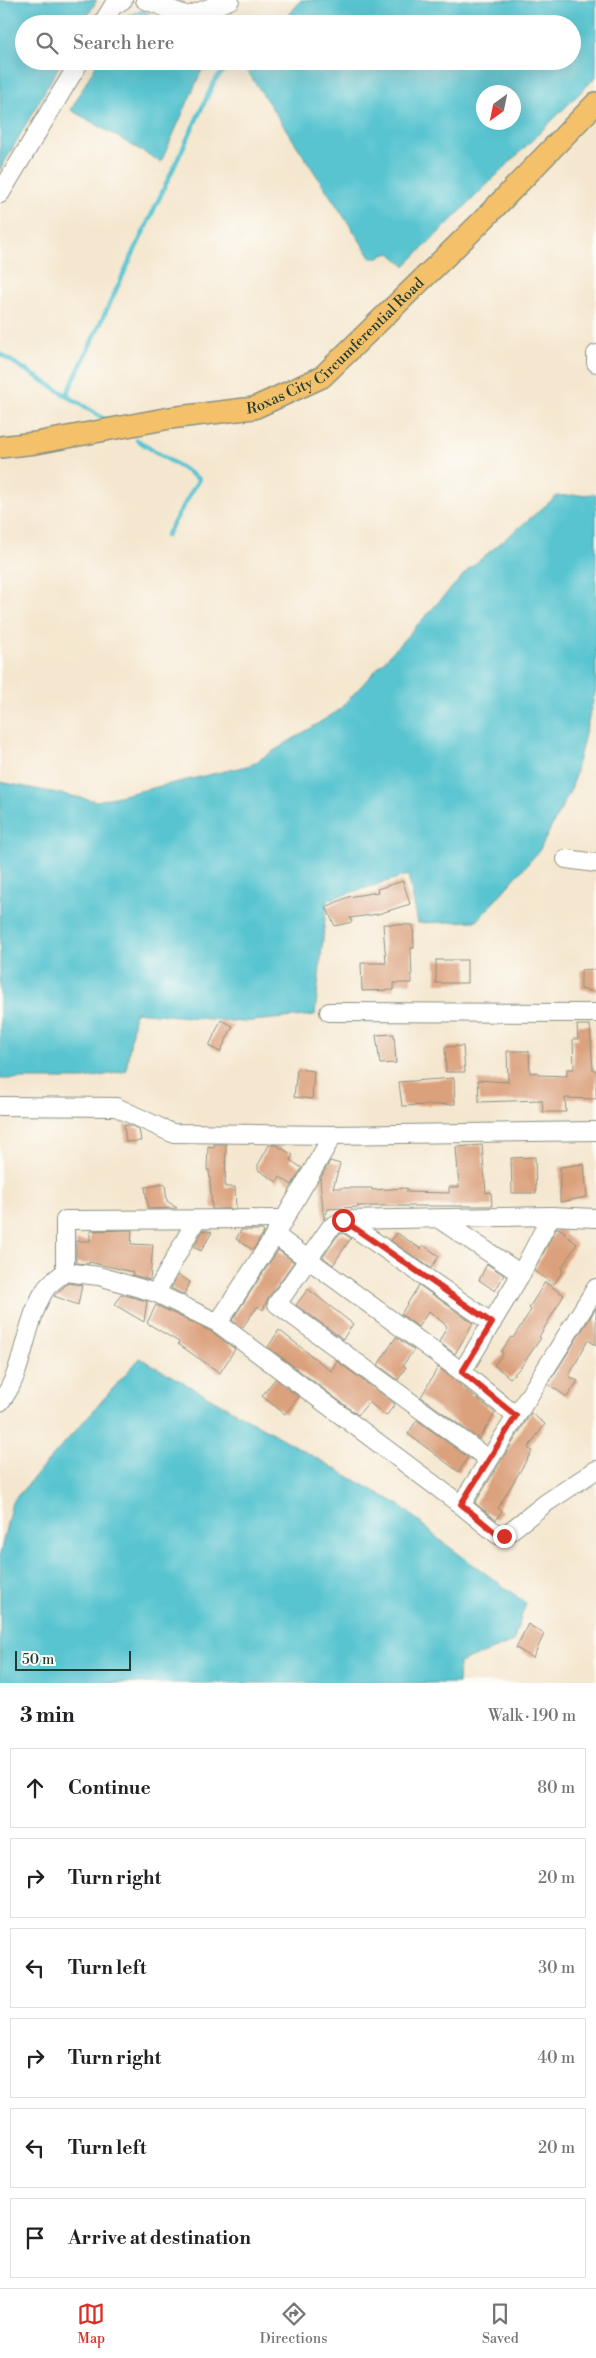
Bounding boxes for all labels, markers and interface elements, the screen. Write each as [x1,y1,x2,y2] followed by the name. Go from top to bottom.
[15,15,581,70] search box
[33,29,61,57] icon: search
[73,31,174,55] text: Search here
[476,85,521,130] north arrow
[245,273,429,419] street label: Roxas City Circumferential Road
[332,1209,355,1232] route start
[493,1525,516,1548] route end
[15,1648,131,1671] scale bar
[22,1651,54,1669] text: 50 m
[20,1703,75,1729] text: 3 min
[488,1706,576,1726] text: Walk · 190 m
[21,1774,49,1802] icon: ahead
[68,1776,151,1800] text: Continue
[537,1778,575,1798] text: 80 m
[21,1864,49,1892] icon: right
[68,1866,161,1890] text: Turn right
[538,1868,575,1888] text: 20 m
[21,1954,49,1982] icon: left
[68,1956,147,1980] text: Turn left
[538,1958,575,1978] text: 30 m
[21,2044,49,2072] icon: right
[68,2046,161,2070] text: Turn right
[538,2048,575,2068] text: 40 m
[21,2134,49,2162] icon: left
[68,2136,147,2160] text: Turn left
[538,2138,575,2158] text: 20 m
[21,2224,49,2252] icon: arrive
[68,2226,251,2250] text: Arrive at destination
[77,2300,105,2348] tab: Map
[260,2300,327,2348] tab: Directions
[482,2300,519,2348] tab: Saved

